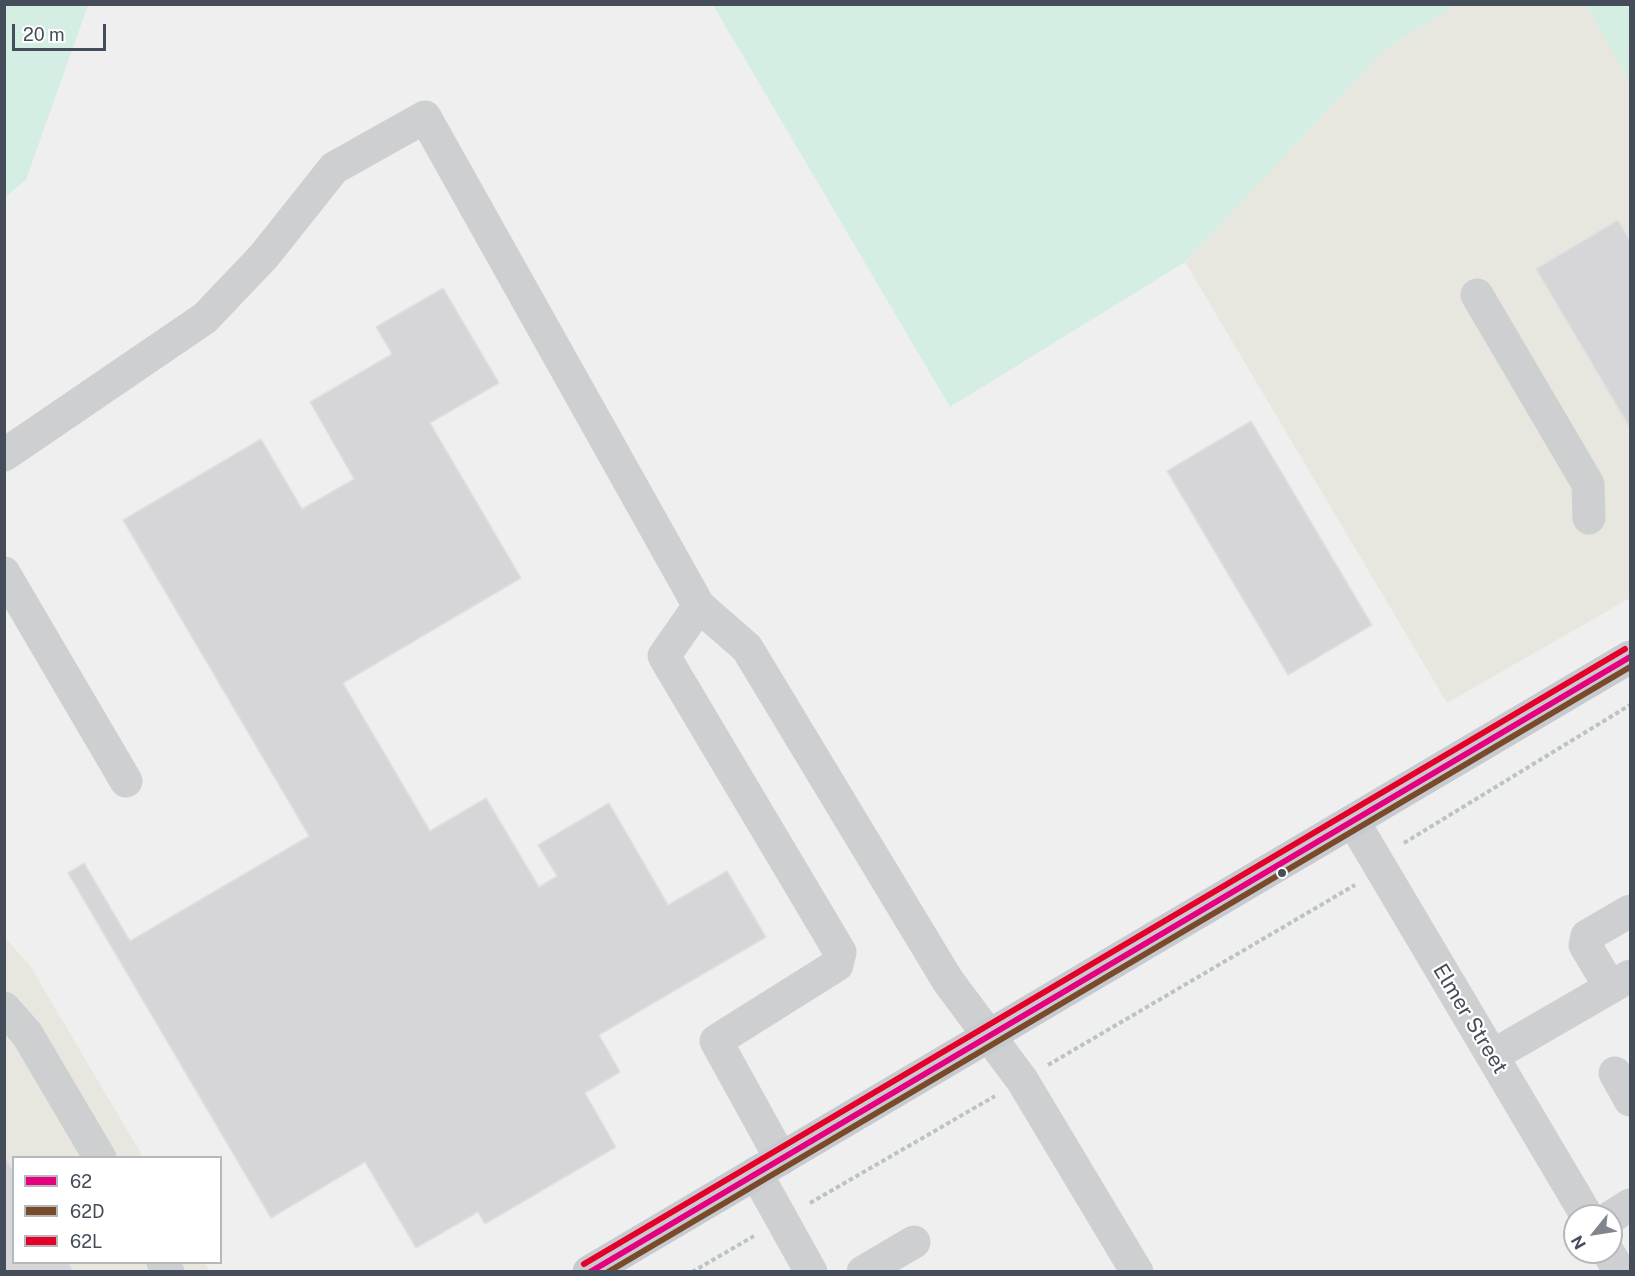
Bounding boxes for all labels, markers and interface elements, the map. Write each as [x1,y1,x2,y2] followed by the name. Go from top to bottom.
[15,12,110,50] scale bar
[23,24,65,45] text: 20 m
[1276,867,1288,879] unlabelled marker
[1427,959,1513,1079] street label: Elmer Street
[12,1156,222,1264] legend
[70,1171,92,1192] text: 62
[70,1201,104,1222] text: 62D
[1563,1204,1623,1264] north arrow
[70,1231,102,1252] text: 62L
[1567,1232,1590,1252] text: N

